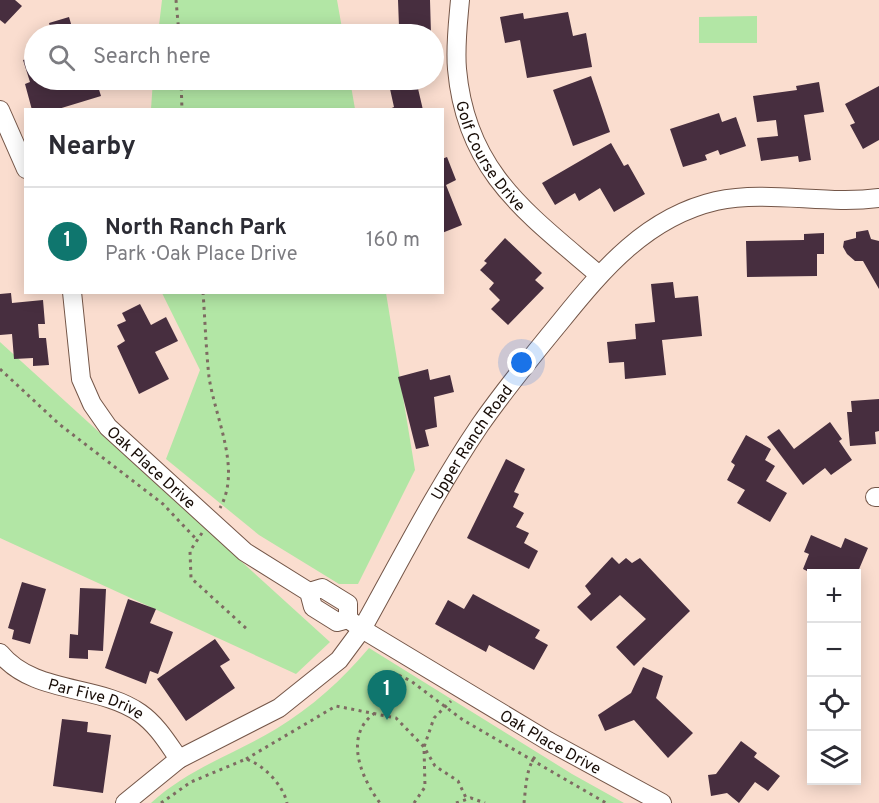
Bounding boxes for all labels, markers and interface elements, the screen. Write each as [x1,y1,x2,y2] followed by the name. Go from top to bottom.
[24,24,444,90] search box
[45,41,78,74] icon: search
[93,44,211,71] text: Search here
[450,99,529,216] street label: Golf Course Drive
[48,131,136,164] text: Nearby
[105,215,287,242] text: North Ranch Park
[64,228,72,254] text: 1
[366,228,420,254] text: 160 m
[105,242,297,268] text: Park · Oak Place Drive
[507,348,536,377] your location
[428,381,518,504] street label: Upper Ranch Road
[102,423,199,514] street label: Oak Place Drive
[807,569,861,785] map controls
[807,569,861,623] button: +
[807,623,861,677] button: −
[368,670,406,720] pin: 1
[45,675,147,725] street label: Par Five Drive
[807,677,861,731] button: locate
[495,706,604,780] street label: Oak Place Drive
[807,731,861,785] button: layers

